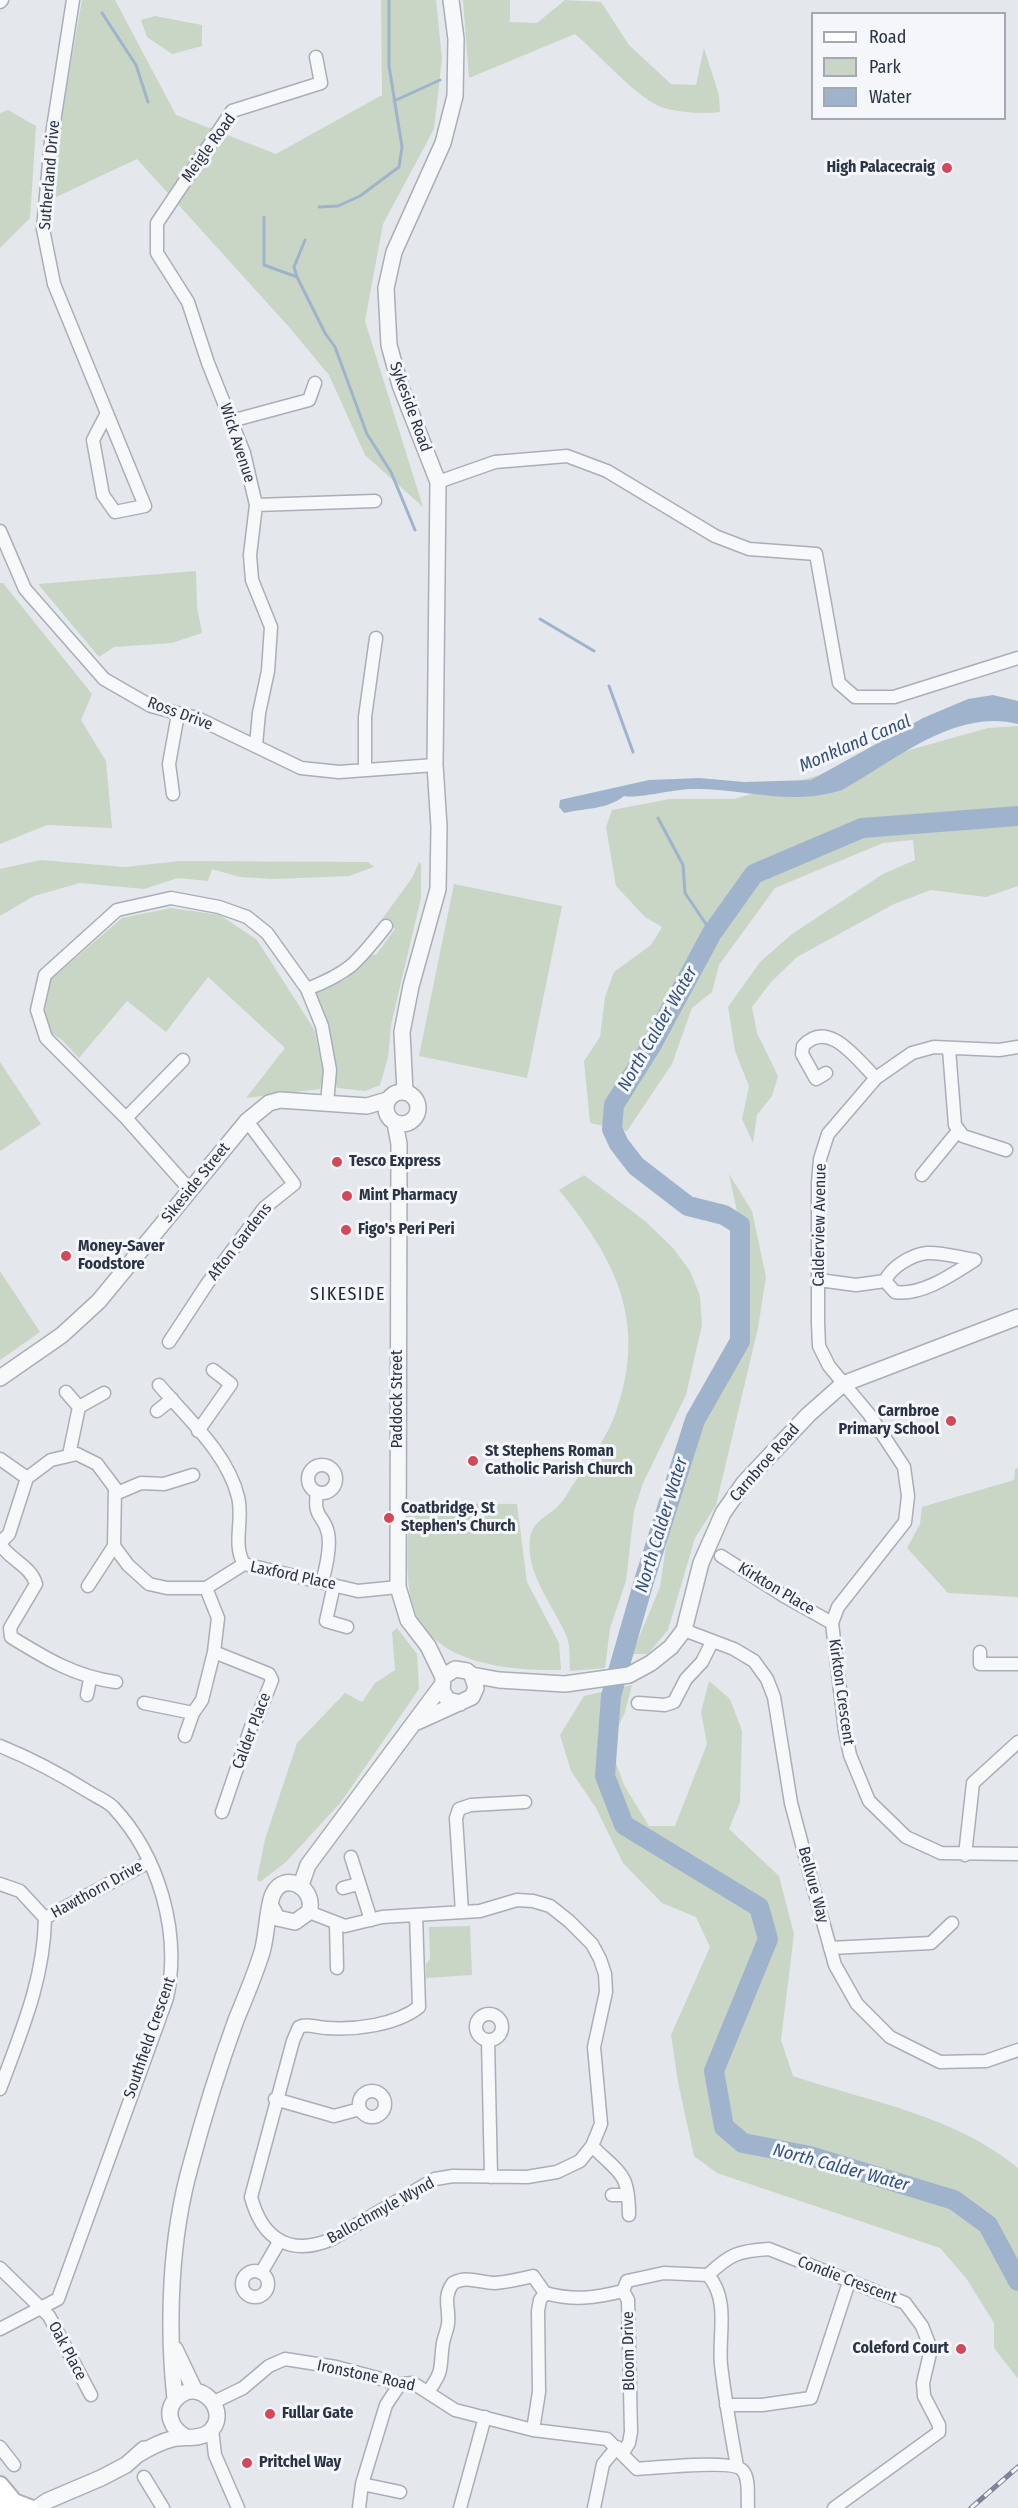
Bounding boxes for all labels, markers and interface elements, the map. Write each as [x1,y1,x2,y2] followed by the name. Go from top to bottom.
[811,12,1006,120] legend
[869,26,906,48] text: Road
[869,56,901,78] text: Park
[869,86,912,108] text: Water
[178,110,240,186] street label: Meigle Road
[36,119,64,231] street label: Sutherland Drive
[826,158,935,178] place label: High Palacecraig
[940,161,954,175] marker: High Palacecraig
[385,359,435,455] street label: Sykeside Road
[215,401,259,485] street label: Wick Avenue
[145,693,215,735] street label: Ross Drive
[796,711,914,777] water label: Monkland Canal
[614,963,702,1095] water label: North Calder Water
[158,1139,234,1227] street label: Sikeside Street
[349,1152,441,1172] place label: Tesco Express
[330,1155,344,1169] marker: Tesco Express
[809,1163,831,1287] street label: Calderview Avenue
[359,1186,457,1206] place label: Mint Pharmacy
[340,1189,354,1203] marker: Mint Pharmacy
[204,1200,276,1284] street label: Afton Gardens
[358,1220,455,1240] place label: Figo's Peri Peri
[339,1223,353,1237] marker: Figo's Peri Peri
[78,1237,165,1275] place label: Money-Saver Foodstore
[59,1249,73,1263] marker: Money-Saver Foodstore
[310,1284,386,1306] district label: SIKESIDE
[388,1350,408,1448] street label: Paddock Street
[839,1402,939,1440] place label: Carnbroe Primary School
[944,1414,958,1428] marker: Carnbroe Primary School
[726,1420,804,1506] street label: Carnbroe Road
[485,1442,633,1480] place label: St Stephens Roman Catholic Parish Church
[466,1454,480,1468] marker: St Stephens Roman Catholic Parish Church
[631,1455,693,1595] water label: North Calder Water
[401,1499,516,1537] place label: Coatbridge, St Stephen's Church
[382,1511,396,1525] marker: Coatbridge, St Stephen's Church
[248,1558,338,1594] street label: Laxford Place
[734,1559,818,1619] street label: Kirkton Place
[824,1638,858,1746] street label: Kirkton Crescent
[229,1690,275,1772] street label: Calder Place
[794,1845,832,1925] street label: Bellvue Way
[48,1857,146,1923] street label: Hawthorn Drive
[120,1975,180,2101] street label: Southfield Crescent
[771,2139,911,2197] water label: North Calder Water
[324,2174,438,2248] street label: Ballochmyle Wynd
[795,2252,899,2308] street label: Condie Crescent
[619,2311,639,2391] street label: Bloom Drive
[44,2318,90,2384] street label: Oak Place
[852,2339,949,2359] place label: Coleford Court
[954,2342,968,2356] marker: Coleford Court
[315,2356,417,2396] street label: Ironstone Road
[282,2404,353,2424] place label: Fullar Gate
[263,2407,277,2421] marker: Fullar Gate
[259,2453,341,2473] place label: Pritchel Way
[240,2456,254,2470] marker: Pritchel Way

